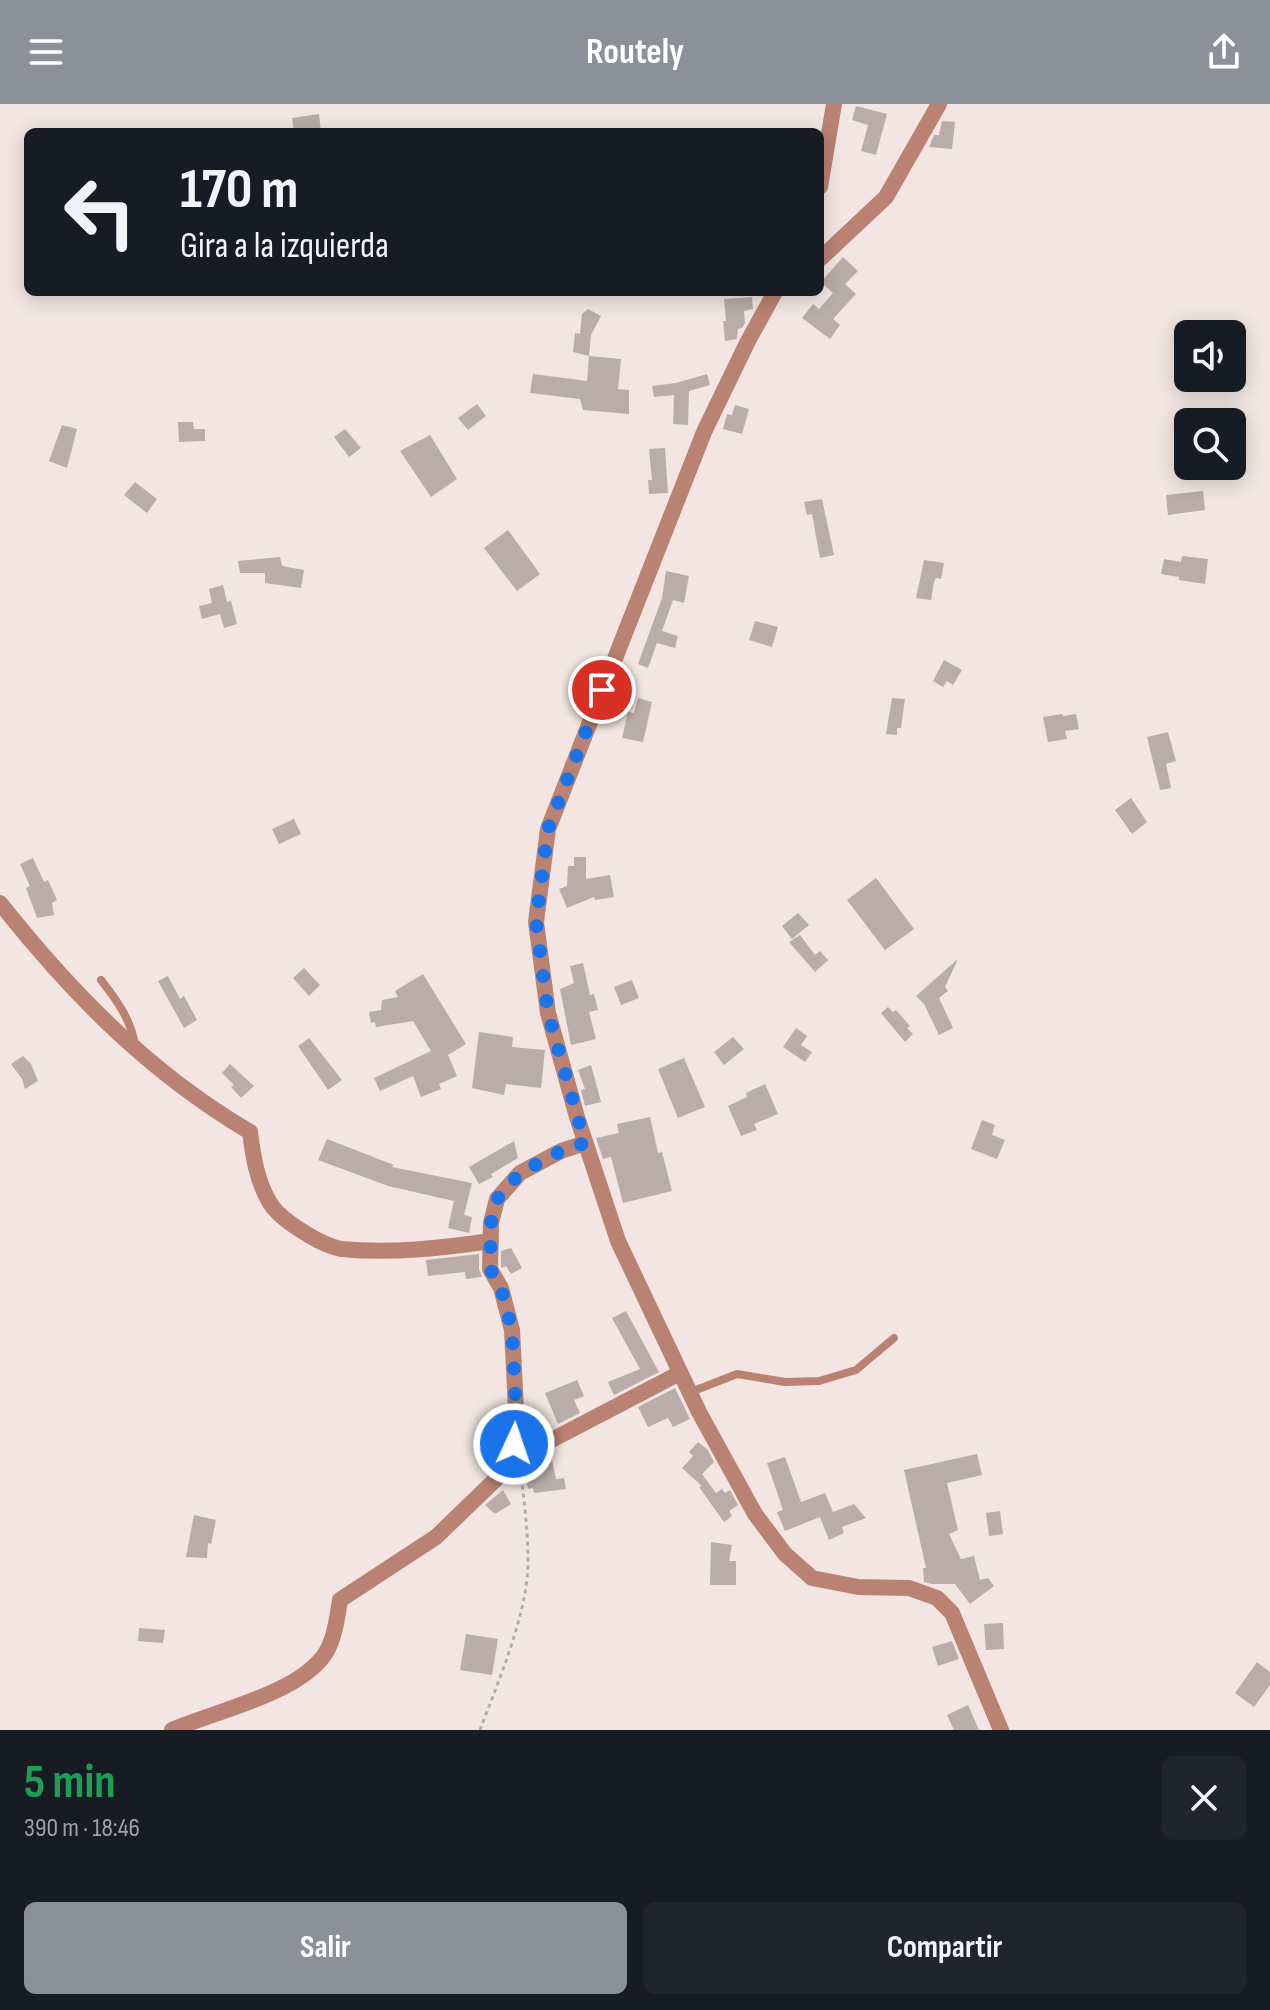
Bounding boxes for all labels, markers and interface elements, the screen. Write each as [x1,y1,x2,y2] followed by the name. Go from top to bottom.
[24,30,68,74] icon: menu
[1202,30,1246,74] icon: share
[586,31,684,74] text: Routely
[180,157,298,224] text: 170 m
[48,160,152,264] icon: left
[180,225,389,268] text: Gira a la izquierda
[1174,320,1246,480] map controls
[1174,320,1246,392] button: sound
[1174,408,1246,480] button: search
[568,656,636,724] pin
[580,668,624,712] icon: arrive
[472,1402,556,1486] position arrow
[24,1754,116,1811] text: 5 min
[1162,1756,1246,1840] button: close
[24,1813,140,1844] text: 390 m · 18:46
[24,1902,627,1994] button: Salir
[643,1902,1246,1994] button: Compartir

